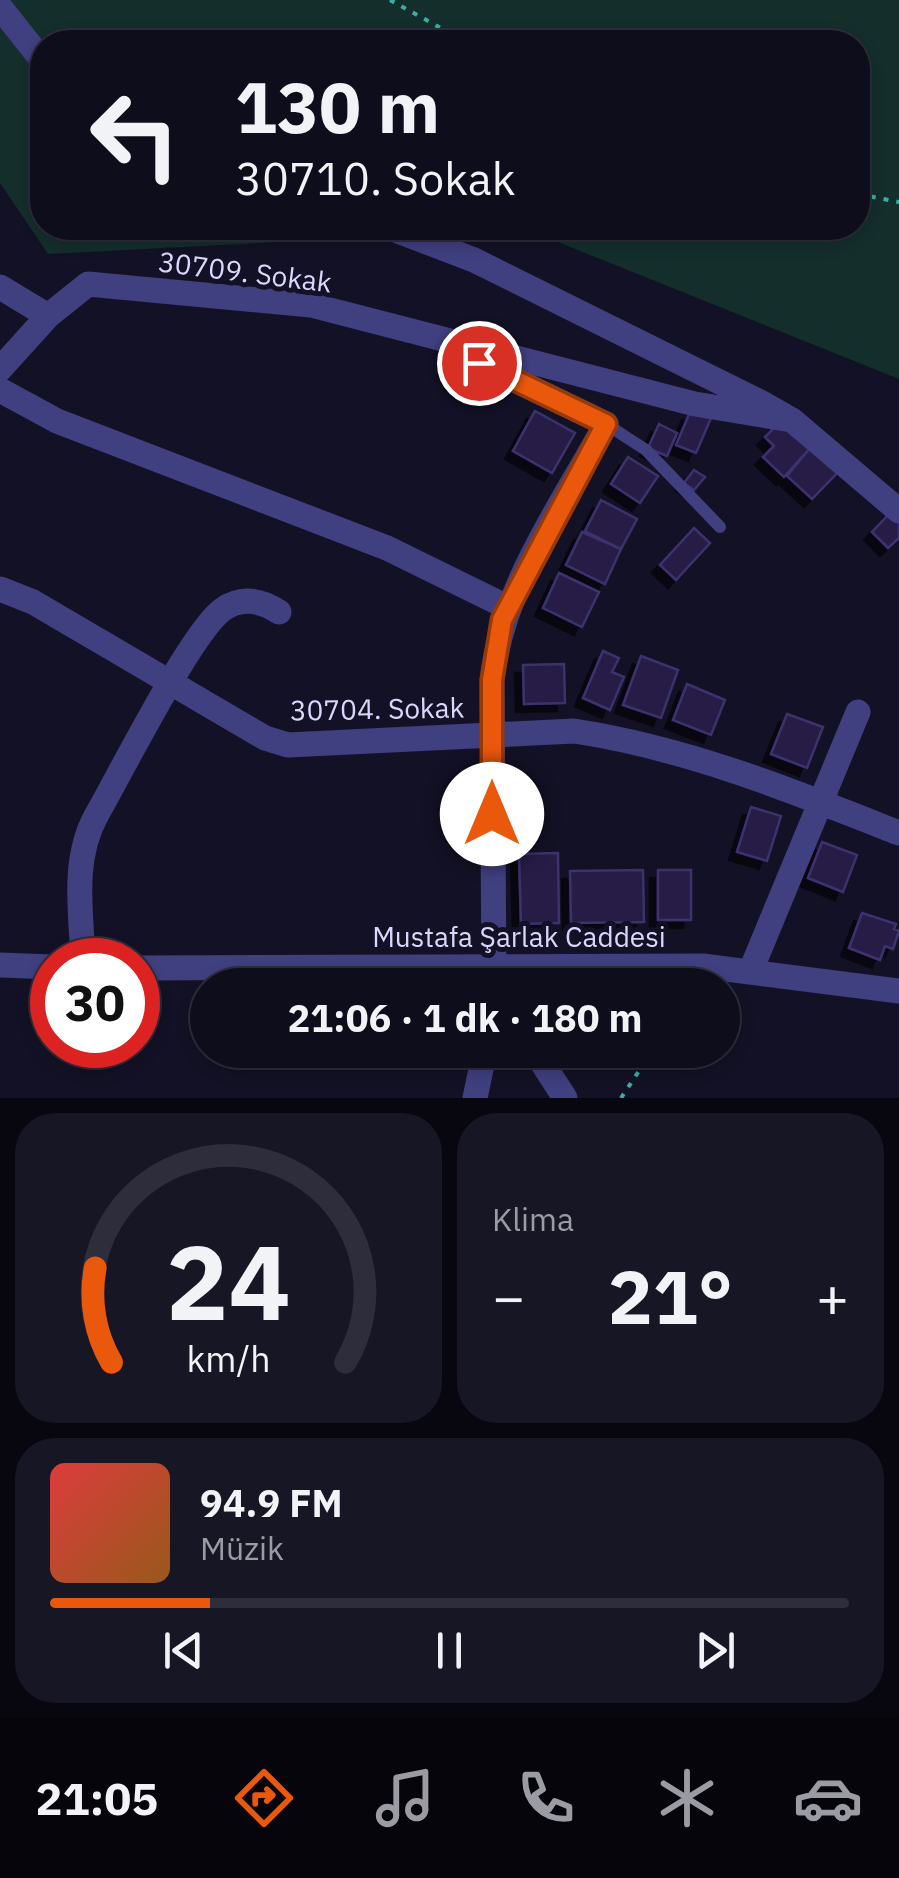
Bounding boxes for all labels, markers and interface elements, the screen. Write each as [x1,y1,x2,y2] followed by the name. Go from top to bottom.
[235,61,440,152] text: 130 m
[70,70,200,200] icon: left
[235,149,515,207] text: 30710. Sokak
[156,243,334,301] street label: 30709. Sokak
[437,321,522,406] pin
[452,336,507,391] icon: arrive
[289,688,465,729] street label: 30704. Sokak
[440,762,544,866] position arrow
[372,918,666,955] street label: Mustafa Şarlak Caddesi
[30,938,160,1068] speed limit sign: 30
[288,993,642,1042] text: 21:06 · 1 dk · 180 m
[492,1198,574,1240] text: Klima
[166,1213,291,1349] text: 24
[608,1247,733,1345] text: 21°
[492,1261,525,1332] text: −
[816,1261,849,1332] text: +
[186,1335,271,1382] text: km/h
[200,1478,343,1527] text: 94.9 FM
[200,1527,284,1569] text: Müzik
[156,1623,211,1678] icon: previous
[422,1623,477,1678] icon: pause
[688,1623,743,1678] icon: next
[229,1763,299,1833] icon: directions
[370,1763,440,1833] icon: music
[511,1763,581,1833] icon: phone
[652,1763,722,1833] icon: climate
[793,1763,863,1833] icon: car
[36,1769,158,1827] text: 21:05

